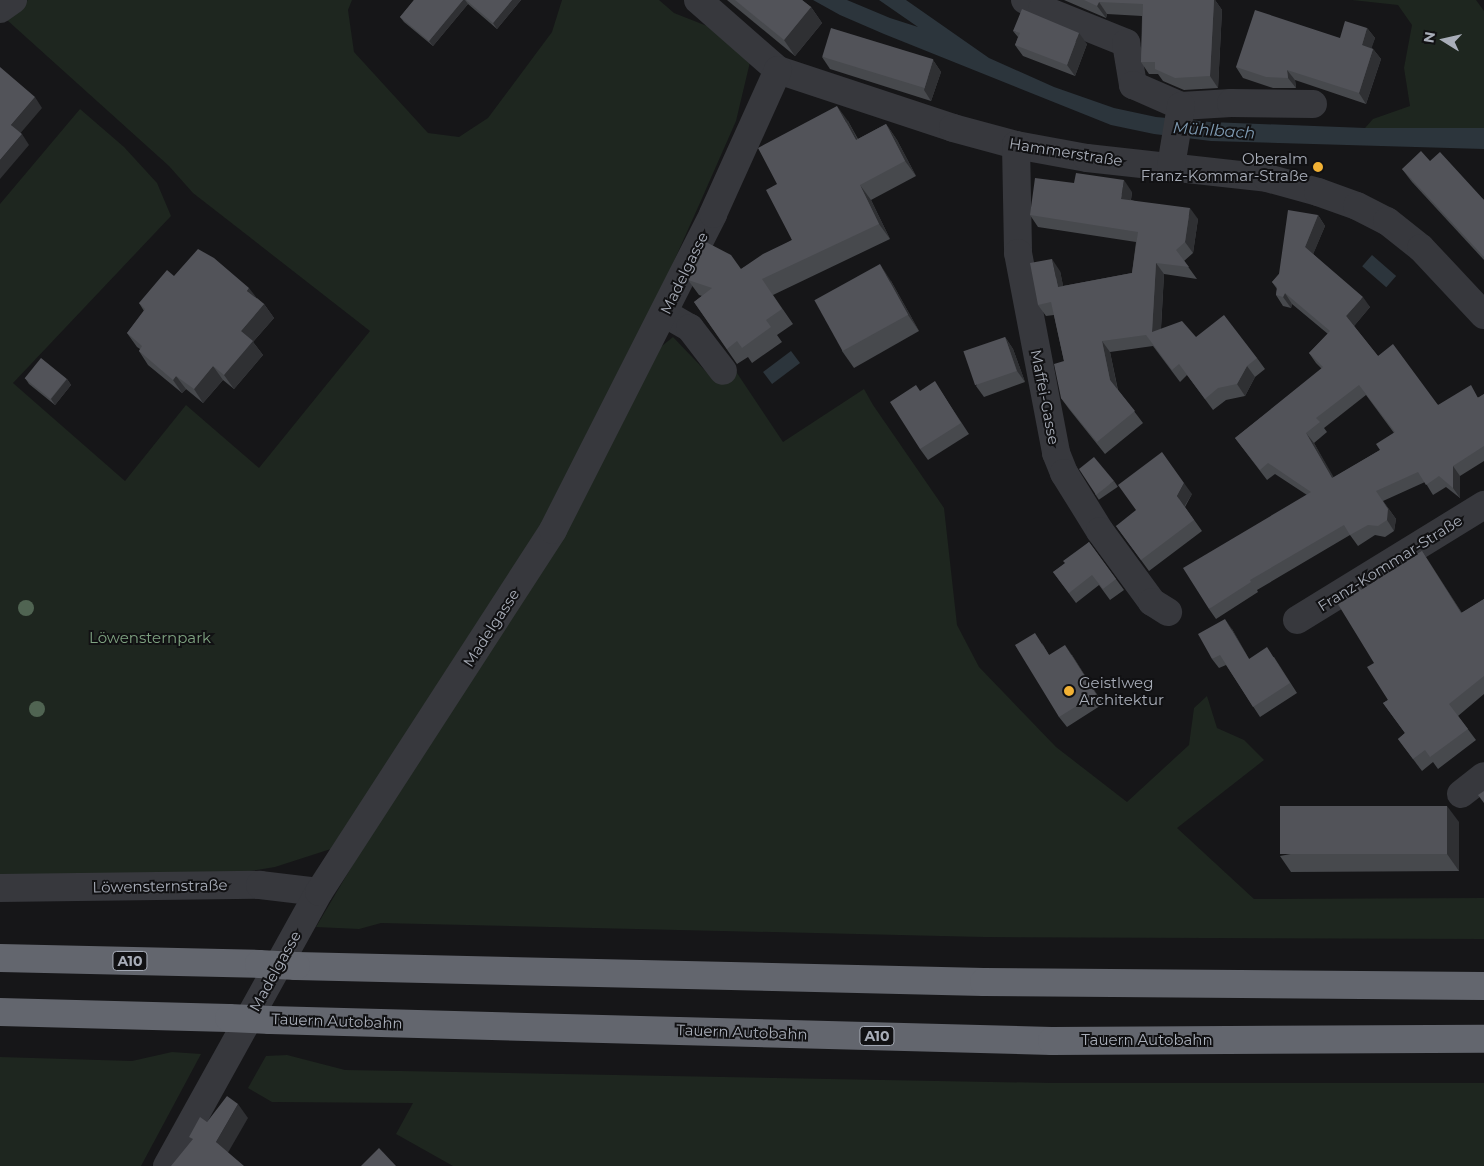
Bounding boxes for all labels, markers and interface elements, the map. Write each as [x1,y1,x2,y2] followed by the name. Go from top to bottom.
[1419,15,1469,65] north arrow
[1419,30,1439,45] text: N
[1172,119,1256,143] water label: Mühlbach
[1008,134,1124,170] street label: Hammerstraße
[1141,149,1308,184] place label: Oberalm Franz-Kommar-Straße
[1312,161,1324,173] marker: Oberalm Franz-Kommar-Straße
[656,229,712,317] street label: Madelgasse
[1027,348,1063,446] street label: Maffei-Gasse
[1314,511,1466,615] street label: Franz-Kommar-Straße
[459,586,523,670] street label: Madelgasse
[89,629,211,647] park label: Löwensternpark
[1079,673,1164,708] place label: Geistlweg Architektur
[1063,685,1075,697] marker: Geistlweg Architektur
[92,876,228,896] street label: Löwensternstraße
[245,928,305,1014] street label: Madelgasse
[111,949,149,972] road number: A10
[271,1010,403,1032] street label: Tauern Autobahn
[676,1021,808,1043] street label: Tauern Autobahn
[858,1024,896,1048] road number: A10
[1081,1031,1213,1049] street label: Tauern Autobahn

